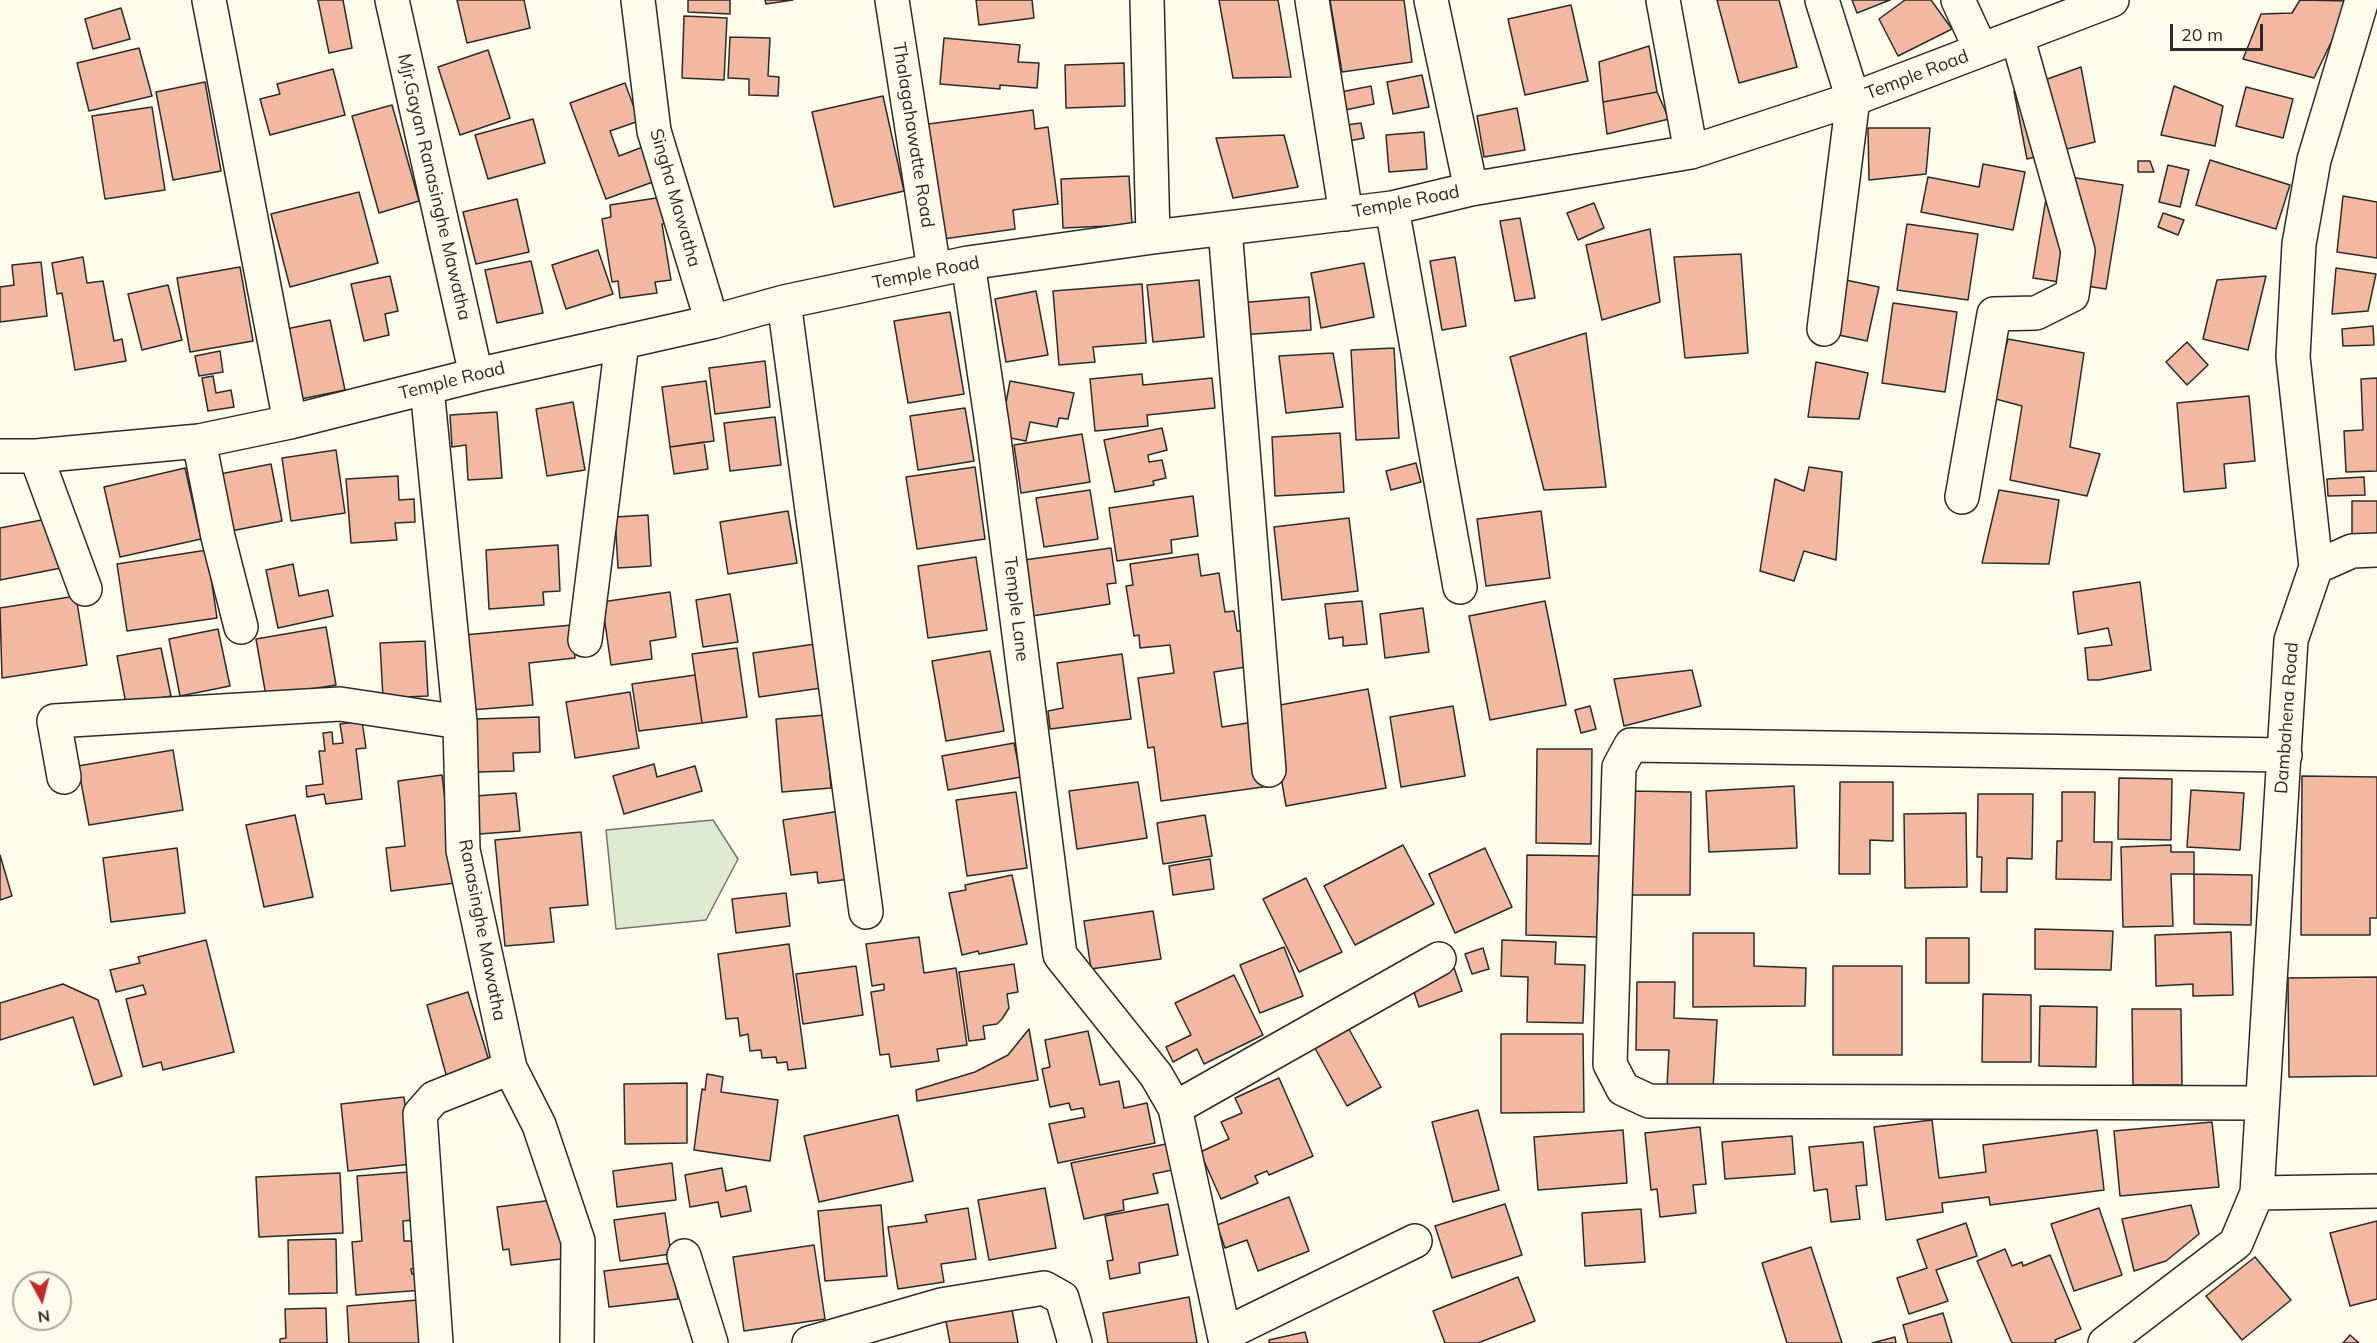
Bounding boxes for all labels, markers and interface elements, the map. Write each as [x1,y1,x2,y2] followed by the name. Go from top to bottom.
[2173,12,2266,50] scale bar
[2181,23,2223,46] text: 20 m
[888,41,938,229] street label: Thalagahawatte Road
[1862,45,1972,105] street label: Temple Road
[393,52,475,322] street label: Mjr.Gayan Ranasinghe Mawatha
[645,126,705,270] street label: Singha Mawatha
[1351,181,1461,223] street label: Temple Road
[871,252,981,294] street label: Temple Road
[397,357,507,405] street label: Temple Road
[999,555,1033,663] street label: Temple Lane
[2271,641,2303,795] street label: Dambahena Road
[454,837,510,1023] street label: Ranasinghe Mawatha
[12,1271,72,1331] north arrow
[37,1306,51,1328] text: N

